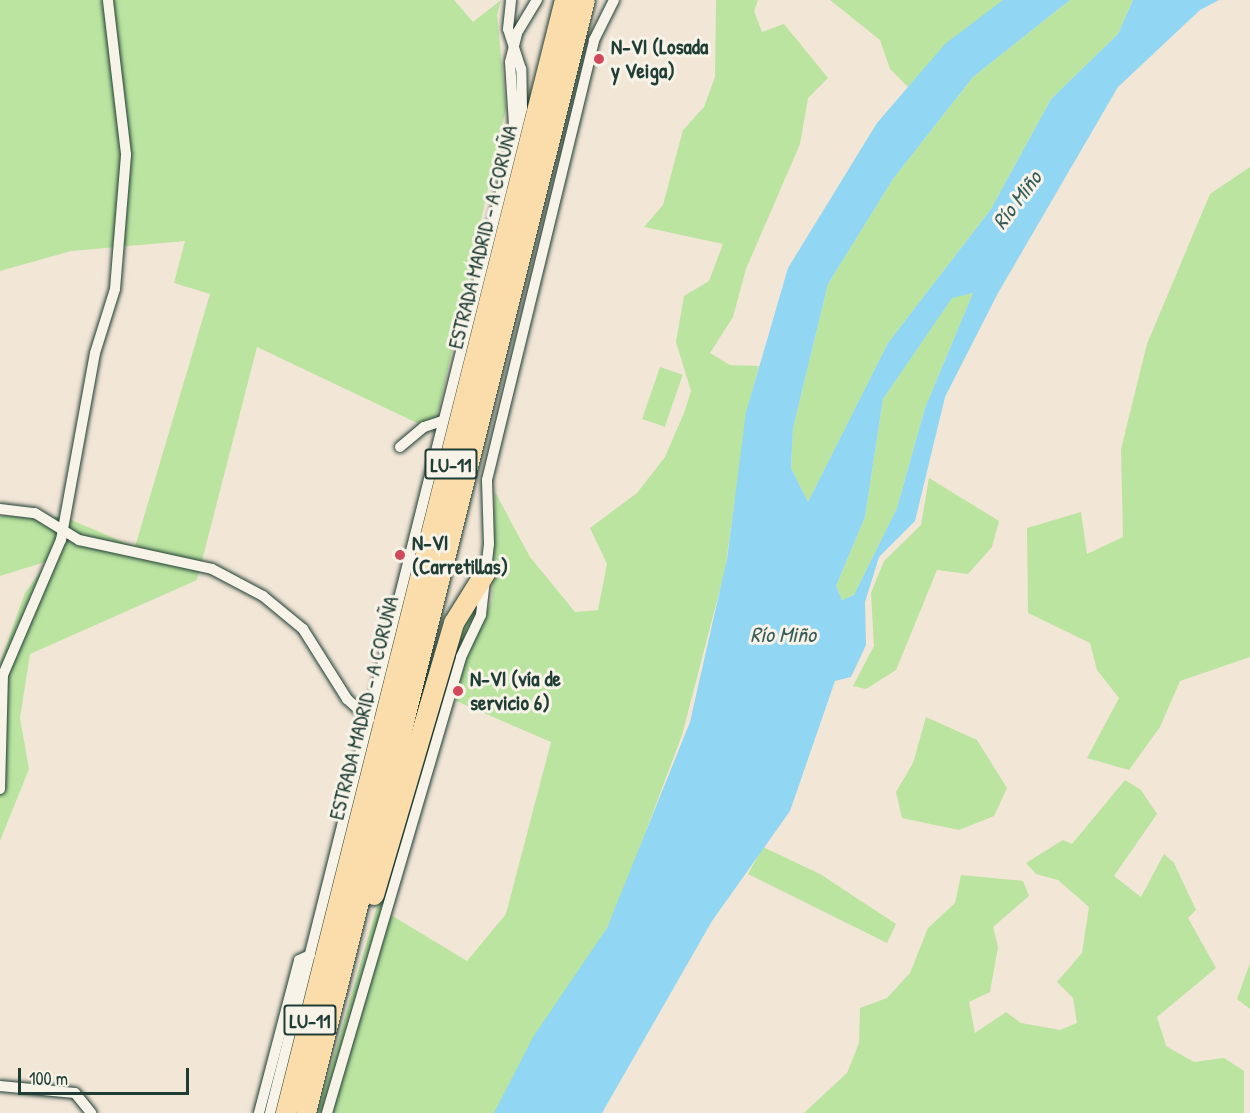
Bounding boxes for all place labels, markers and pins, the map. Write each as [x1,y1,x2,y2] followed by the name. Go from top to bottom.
[611,34,708,84] place label: N-VI (Losada y Veiga)
[592,52,606,66] marker: N-VI (Losada y Veiga)
[412,530,508,580] place label: N-VI (Carretillas)
[393,548,407,562] marker: N-VI (Carretillas)
[470,666,561,716] place label: N-VI (vía de servicio 6)
[451,684,465,698] marker: N-VI (vía de servicio 6)

